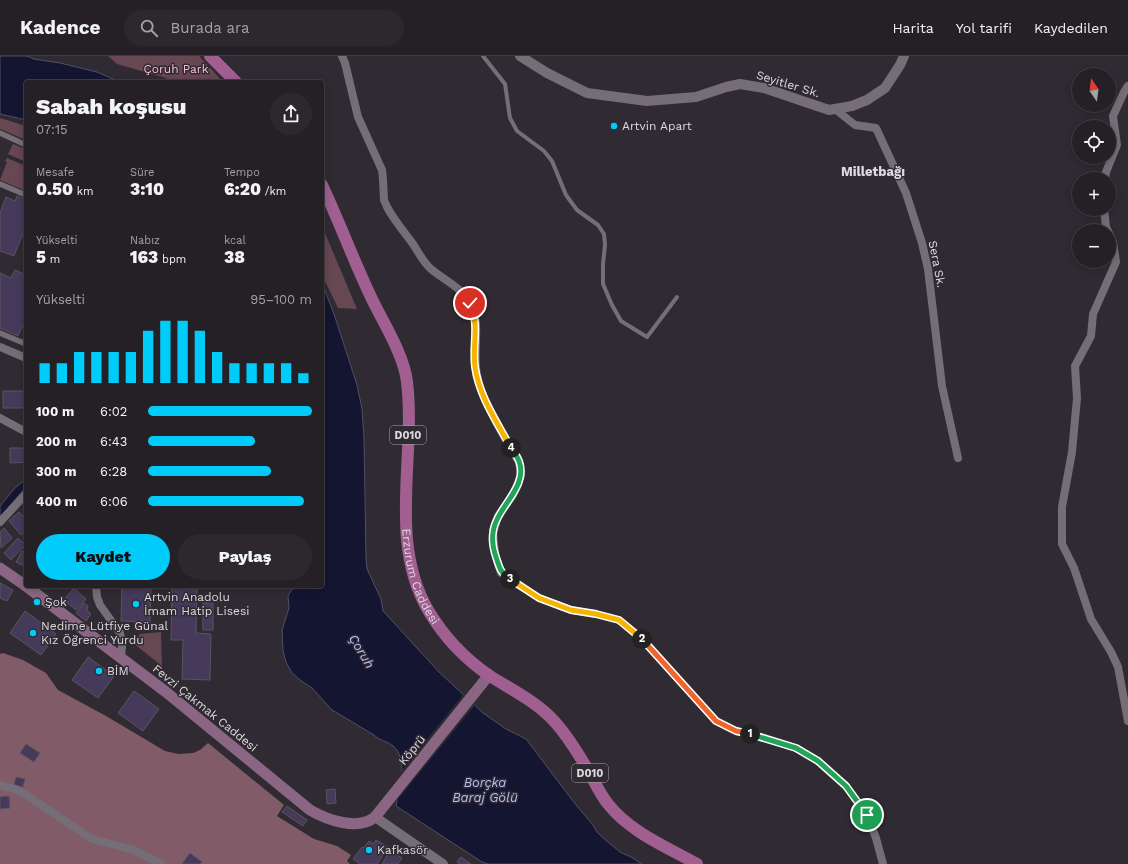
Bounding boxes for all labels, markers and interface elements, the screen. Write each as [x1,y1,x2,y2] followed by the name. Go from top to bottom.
[124,10,404,46] search box
[20,16,100,39] text: Kadence
[138,17,160,39] icon: search
[170,19,249,37] text: Burada ara
[892,20,934,36] text: Harita
[956,20,1012,36] text: Yol tarifi
[1034,20,1108,36] text: Kaydedilen
[143,62,209,76] park label: Çoruh Park
[755,68,821,100] street label: Seyitler Sk.
[1072,68,1116,112] north arrow
[1072,68,1116,268] map controls
[270,93,312,135] button: share
[36,94,186,119] text: Sabah koşusu
[622,119,692,133] place label: Artvin Apart
[1072,120,1116,164] button: locate
[609,121,619,131] marker: Artvin Apart
[36,122,68,137] text: 07:15
[841,164,905,179] district label: Milletbağı
[36,166,74,179] text: Mesafe
[130,166,154,179] text: Süre
[224,166,260,179] text: Tempo
[1072,172,1116,216] button: +
[36,179,73,199] text: 0.50
[130,179,164,199] text: 3:10
[224,179,261,199] text: 6:20
[73,185,94,198] text: km
[261,185,286,198] text: /km
[1072,224,1116,268] button: −
[36,234,77,247] text: Yükselti
[130,234,160,247] text: Nabız
[224,234,246,247] text: kcal
[926,239,948,289] street label: Sera Sk.
[36,247,46,267] text: 5
[130,247,158,267] text: 163
[224,247,245,267] text: 38
[46,253,60,266] text: m
[158,253,186,266] text: bpm
[453,286,487,320] pin
[36,292,85,307] text: Yükselti
[250,292,312,307] text: 95–100 m
[459,292,481,314] icon: check
[36,404,74,419] text: 100 m
[100,404,127,419] text: 6:02
[390,426,426,444] road number: D010
[36,434,76,449] text: 200 m
[100,434,127,449] text: 6:43
[501,438,521,458] pin: 4
[507,441,515,454] text: 4
[36,464,76,479] text: 300 m
[100,464,127,479] text: 6:28
[36,494,77,509] text: 400 m
[100,494,128,509] text: 6:06
[399,528,442,627] street label: Erzurum Caddesi
[36,534,170,580] button: Kaydet
[178,534,312,580] button: Paylaş
[500,569,520,589] pin: 3
[507,572,513,585] text: 3
[144,590,250,618] place label: Artvin Anadolu İmam Hatip Lisesi
[45,595,67,609] place label: Şok
[32,597,42,607] marker: Şok
[131,599,141,609] marker: Artvin Anadolu İmam Hatip Lisesi
[41,619,168,647] place label: Nedime Lütfiye Günal Kız Öğrenci Yurdu
[28,628,38,638] marker: Nedime Lütfiye Günal Kız Öğrenci Yurdu
[632,629,652,649] pin: 2
[346,632,378,671] water label: Çoruh
[639,632,645,645] text: 2
[150,661,260,755] street label: Fevzi Çakmak Caddesi
[107,664,129,678] place label: BİM
[94,666,104,676] marker: BİM
[740,724,760,744] pin: 1
[748,727,752,740] text: 1
[396,732,428,768] street label: Köprü
[572,764,608,782] road number: D010
[452,775,518,805] water label: Borçka Baraj Gölü
[850,798,884,832] pin
[856,804,878,826] icon: arrive
[377,843,428,857] place label: Kafkasör
[364,845,374,855] marker: Kafkasör

